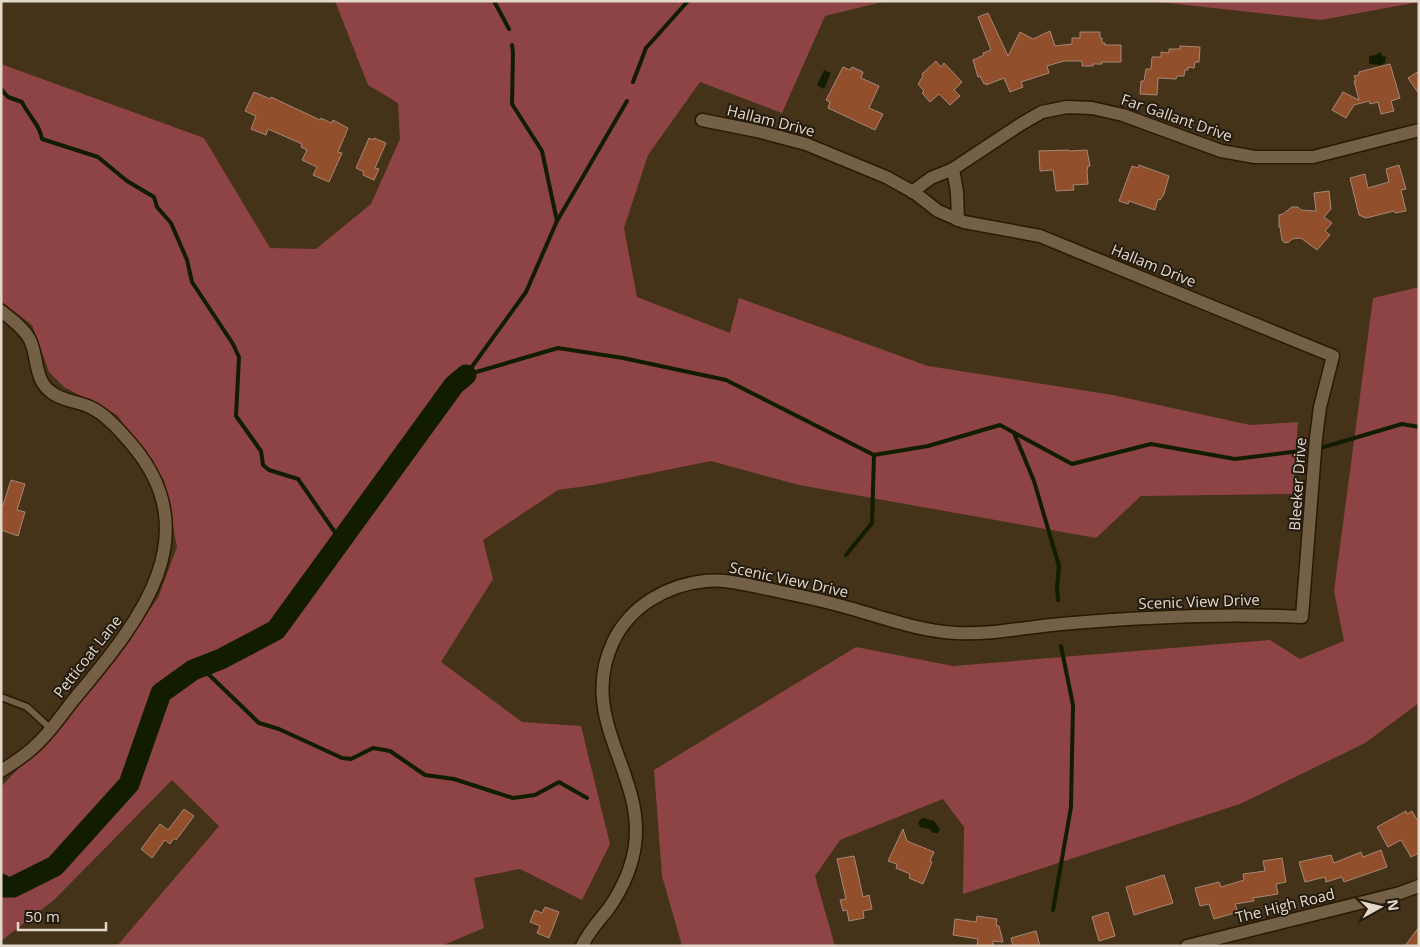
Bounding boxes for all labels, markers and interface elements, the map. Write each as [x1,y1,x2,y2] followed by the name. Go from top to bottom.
[1119,89,1235,145] street label: Far Gallant Drive
[725,99,817,141] street label: Hallam Drive
[1109,239,1199,291] street label: Hallam Drive
[1284,437,1310,531] street label: Bleeker Drive
[728,557,850,601] street label: Scenic View Drive
[1138,589,1260,613] street label: Scenic View Drive
[48,611,126,701] street label: Petticoat Lane
[1355,882,1405,932] north arrow
[1233,883,1337,927] street label: The High Road
[1383,898,1404,912] text: N
[18,900,105,932] scale bar
[25,906,60,926] text: 50 m

